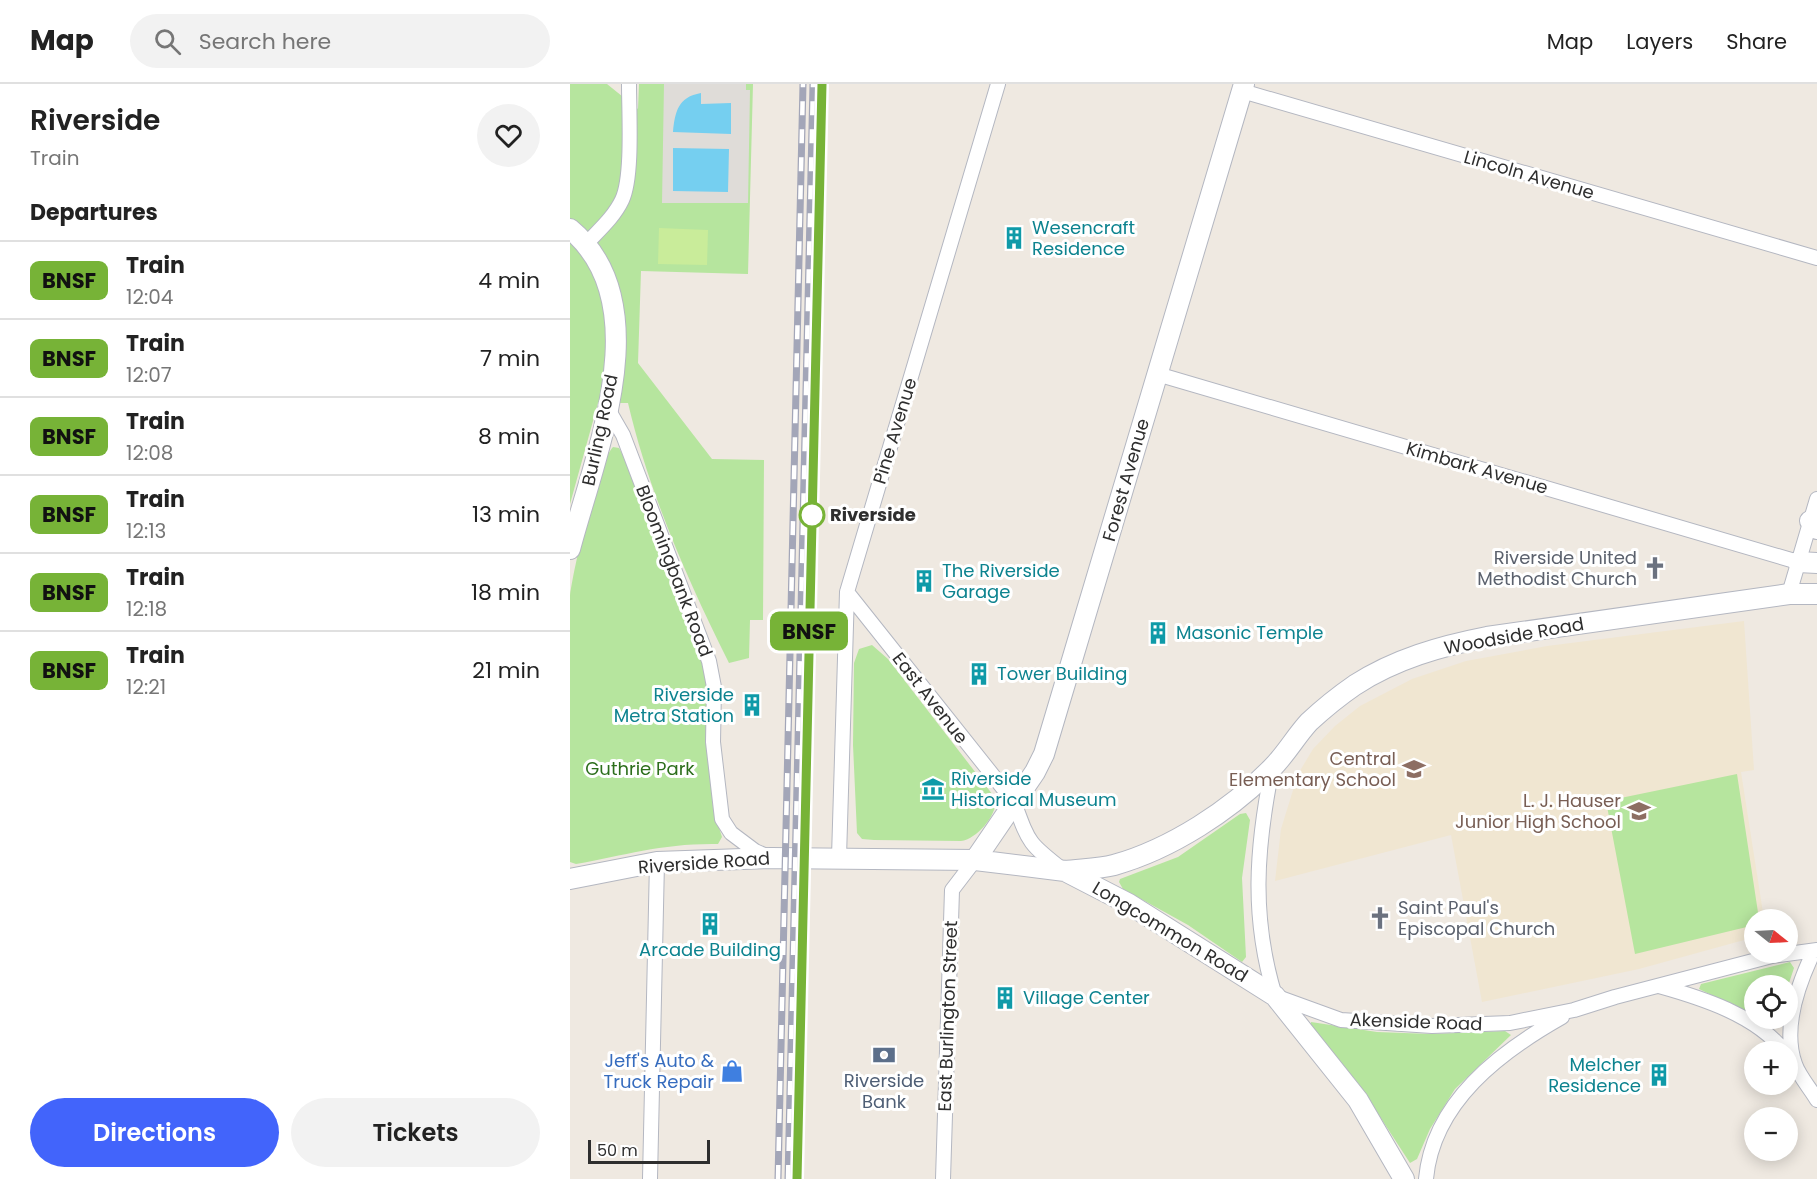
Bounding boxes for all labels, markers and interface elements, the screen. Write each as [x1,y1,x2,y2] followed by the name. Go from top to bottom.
[130,14,550,68] search box
[30,21,94,60] text: Map
[151,25,184,58] icon: search
[199,26,331,57] text: Search here
[1547,27,1593,56] text: Map
[1626,27,1693,56] text: Layers
[1726,27,1787,56] text: Share
[30,101,160,140] text: Riverside
[477,104,540,167] button: heart
[30,144,80,172] text: Train
[1461,144,1597,205] street label: Lincoln Avenue
[30,197,158,228] text: Departures
[1032,215,1135,261] place label: Wesencraft Residence
[1001,225,1027,251] building icon: Wesencraft Residence
[126,250,185,281] text: Train
[478,265,540,296] text: 4 min
[42,266,96,295] text: BNSF
[126,283,173,311] text: 12:04
[126,328,185,359] text: Train
[480,343,540,374] text: 7 min
[42,344,96,373] text: BNSF
[126,361,172,389] text: 12:07
[575,372,624,488] street label: Burling Road
[866,375,923,487] street label: Pine Avenue
[126,406,185,437] text: Train
[1096,415,1155,544] street label: Forest Avenue
[478,421,540,452] text: 8 min
[42,422,96,451] text: BNSF
[1403,435,1551,500] street label: Kimbark Avenue
[126,439,173,467] text: 12:08
[630,481,719,660] street label: Bloomingbank Road
[126,484,185,515] text: Train
[472,499,540,530] text: 13 min
[42,500,96,529] text: BNSF
[799,502,825,528] marker: Riverside
[830,502,916,527] place label: Riverside
[126,517,166,545] text: 12:13
[1477,545,1637,591] place label: Riverside United Methodist Church
[1642,555,1668,581] church icon: Riverside United Methodist Church
[942,558,1060,604] place label: The Riverside Garage
[126,562,185,593] text: Train
[911,568,937,594] building icon: The Riverside Garage
[471,577,540,608] text: 18 min
[42,578,96,607] text: BNSF
[126,595,167,623] text: 12:18
[1442,611,1586,660] street label: Woodside Road
[767,612,851,650] line badge: BNSF
[782,617,836,646] text: BNSF
[1145,620,1171,646] building icon: Masonic Temple
[1176,620,1323,645] place label: Masonic Temple
[126,640,185,671] text: Train
[887,647,974,749] street label: East Avenue
[472,655,540,686] text: 21 min
[42,656,96,685] text: BNSF
[966,661,992,687] building icon: Tower Building
[997,661,1127,686] place label: Tower Building
[126,673,166,701] text: 12:21
[614,682,734,728] place label: Riverside Metra Station
[739,692,765,718] building icon: Riverside Metra Station
[1229,746,1396,792] place label: Central Elementary School
[585,756,695,781] park label: Guthrie Park
[1401,756,1427,782] school or university icon: Central Elementary School
[951,766,1116,812] place label: Riverside Historical Museum
[920,776,946,802] museum icon: Riverside Historical Museum
[1455,788,1621,834] place label: L. J. Hauser Junior High School
[1626,798,1652,824] school or university icon: L. J. Hauser Junior High School
[637,845,771,880] street label: Riverside Road
[1088,875,1253,988] street label: Longcommon Road
[1398,895,1555,941] place label: Saint Paul's Episcopal Church
[1367,905,1393,931] church icon: Saint Paul's Episcopal Church
[1744,909,1798,963] north arrow
[1744,909,1798,1161] map controls
[697,911,723,937] building icon: Arcade Building
[932,920,963,1112] street label: East Burlington Street
[639,937,781,962] place label: Arcade Building
[1744,975,1798,1029] button: locate
[992,985,1018,1011] building icon: Village Center
[1023,985,1150,1010] place label: Village Center
[1349,1007,1483,1036] street label: Akenside Road
[1744,1041,1798,1095] button: +
[871,1042,897,1068] bank icon: Riverside Bank
[603,1048,715,1094] place label: Jeff's Auto & Truck Repair
[1548,1052,1641,1098] place label: Melcher Residence
[719,1058,745,1084] shop icon: Jeff's Auto & Truck Repair
[1646,1062,1672,1088] building icon: Melcher Residence
[844,1068,924,1114] place label: Riverside Bank
[30,1098,279,1167] button: Directions
[291,1098,540,1167] button: Tickets
[1744,1107,1798,1161] button: −
[588,1137,710,1164] scale bar
[597,1139,638,1162] text: 50 m

